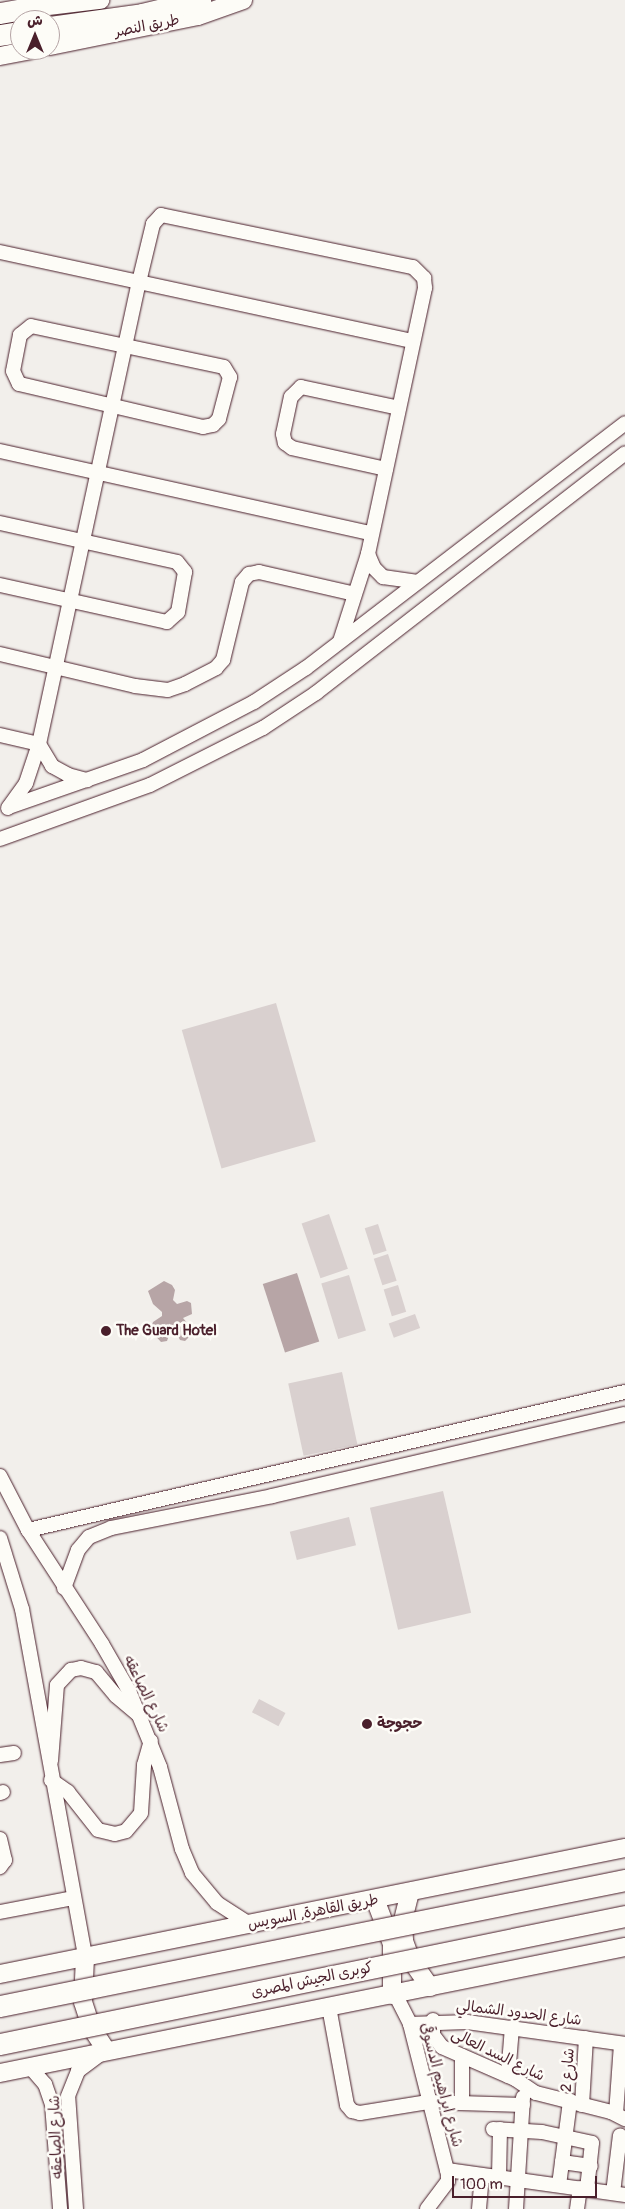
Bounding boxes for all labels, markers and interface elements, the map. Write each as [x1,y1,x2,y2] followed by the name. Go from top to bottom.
[10,10,60,60] north arrow
[113,11,181,41] street label: طريق النصر
[27,12,43,29] text: ش
[116,1322,217,1340] place label: The Guard Hotel
[100,1325,112,1337] marker: The Guard Hotel
[120,1652,172,1736] street label: شارع الصاعقه
[377,1715,422,1733] place label: حجوجة
[361,1718,373,1730] marker: حجوجة
[246,1890,380,1934] street label: طريق القاهرة, السويس
[250,1958,374,2002] street label: كوبرى الجيش المصرى
[455,1996,583,2030] street label: شارع الحدود الشمالي
[416,2021,466,2149] street label: شارع ابراهيم الدسوقى
[449,2025,547,2085] street label: شارع السد العالى
[557,2047,579,2093] street label: شارع 2
[46,2095,66,2179] street label: شارع الصاعقه
[455,2166,600,2198] scale bar
[460,2175,503,2194] text: 100 m

